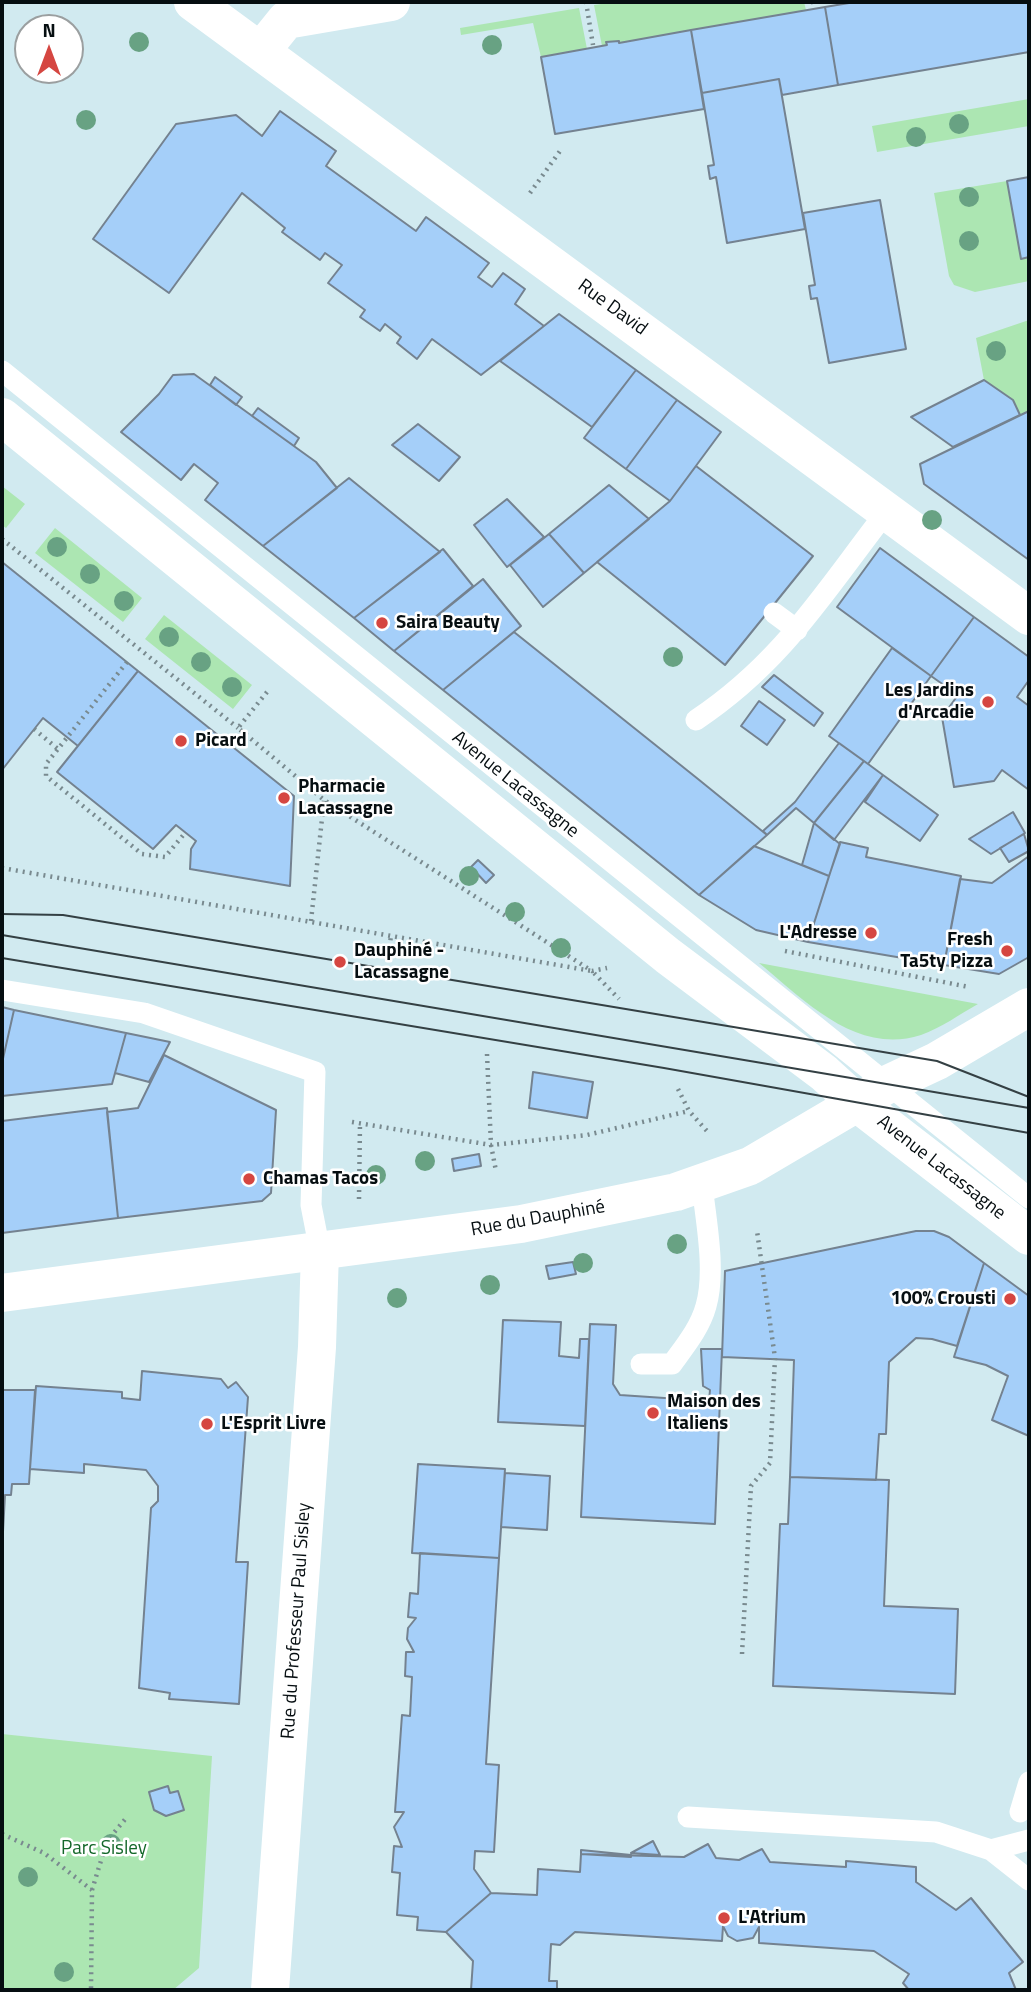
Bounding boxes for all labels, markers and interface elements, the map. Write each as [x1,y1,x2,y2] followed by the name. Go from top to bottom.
[14,14,84,84] north arrow
[42,15,56,44] text: N
[573,275,651,341] street label: Rue David
[396,612,500,634] place label: Saira Beauty
[374,615,390,631] marker: Saira Beauty
[885,680,974,724] place label: Les Jardins d'Arcadie
[980,694,996,710] marker: Les Jardins d'Arcadie
[447,727,583,843] street label: Avenue Lacassagne
[195,730,247,752] place label: Picard
[173,733,189,749] marker: Picard
[298,776,393,820] place label: Pharmacie Lacassagne
[276,790,292,806] marker: Pharmacie Lacassagne
[779,922,857,944] place label: L'Adresse
[863,925,879,941] marker: L'Adresse
[900,929,993,973] place label: Fresh Ta5ty Pizza
[354,940,449,984] place label: Dauphiné - Lacassagne
[999,943,1015,959] marker: Fresh Ta5ty Pizza
[332,954,348,970] marker: Dauphiné - Lacassagne
[872,1111,1010,1225] street label: Avenue Lacassagne
[263,1168,378,1190] place label: Chamas Tacos
[241,1171,257,1187] marker: Chamas Tacos
[469,1196,607,1242] street label: Rue du Dauphiné
[890,1288,996,1310] place label: 100% Crousti
[1002,1291,1018,1307] marker: 100% Crousti
[667,1391,761,1435] place label: Maison des Italiens
[645,1405,661,1421] marker: Maison des Italiens
[221,1413,326,1435] place label: L'Esprit Livre
[199,1416,215,1432] marker: L'Esprit Livre
[277,1502,317,1740] street label: Rue du Professeur Paul Sisley
[61,1838,147,1860] park label: Parc Sisley
[738,1907,806,1929] place label: L'Atrium
[716,1910,732,1926] marker: L'Atrium

